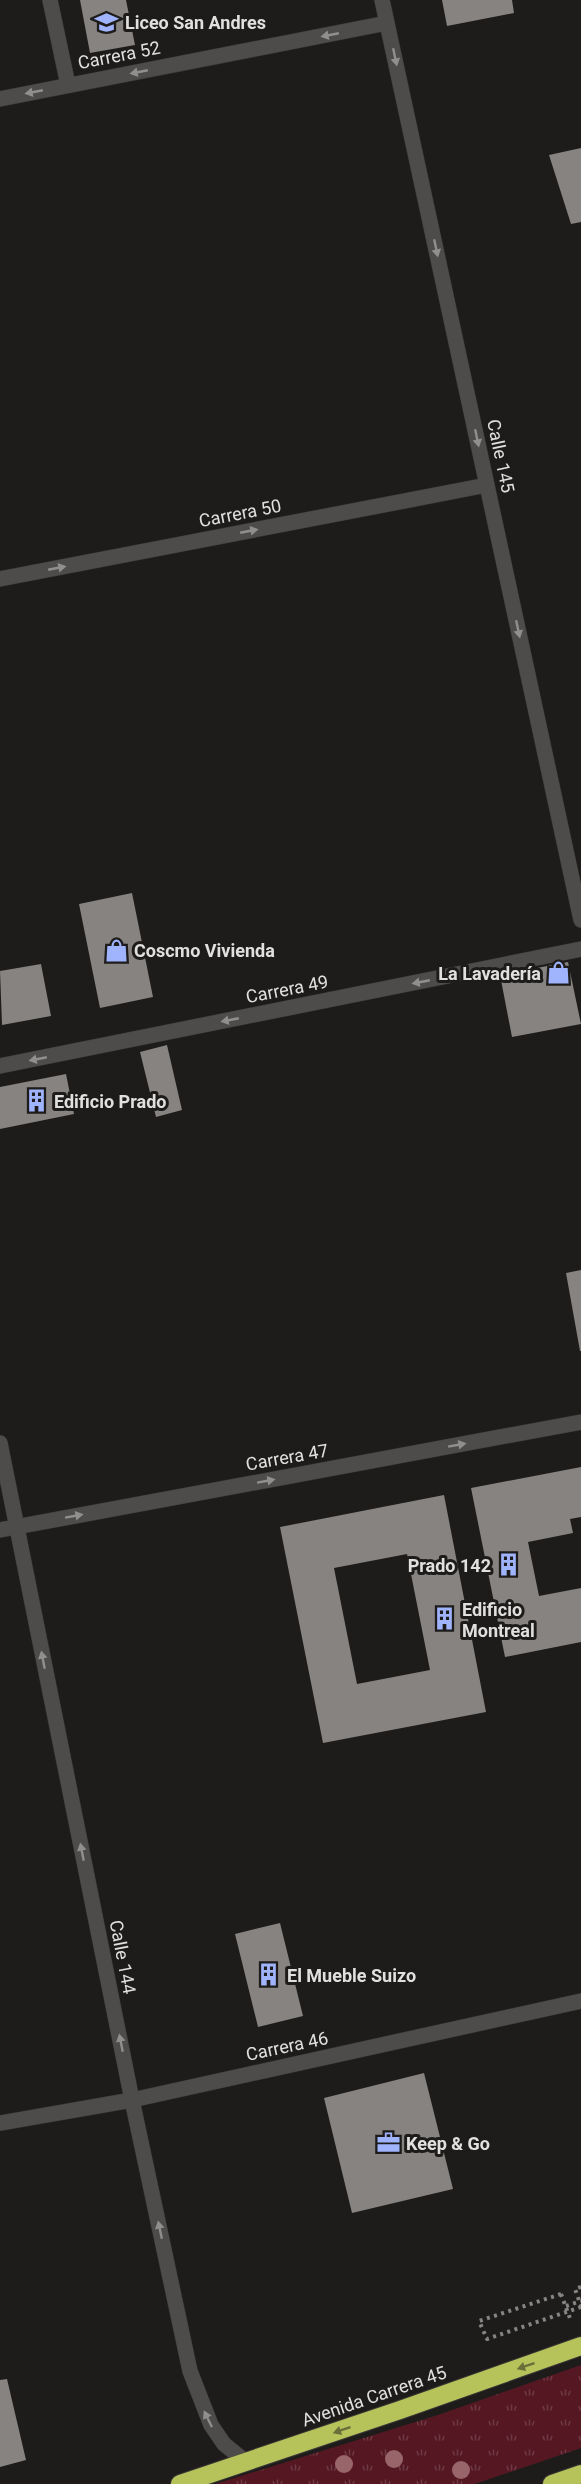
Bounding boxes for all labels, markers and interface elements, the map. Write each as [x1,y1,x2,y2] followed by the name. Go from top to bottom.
[94,9,120,35] school or university icon: Liceo San Andres
[125,12,266,33] place label: Liceo San Andres
[320,31,339,40] one-way arrow
[76,37,162,73] street label: Carrera 52
[391,48,400,67] one-way arrow
[129,68,148,77] one-way arrow
[24,88,43,97] one-way arrow
[432,239,441,258] one-way arrow
[483,417,519,495] street label: Calle 145
[473,429,482,448] one-way arrow
[197,495,283,531] street label: Carrera 50
[240,526,259,535] one-way arrow
[48,563,67,572] one-way arrow
[514,620,523,639] one-way arrow
[103,937,129,963] shop icon: Coscmo Vivienda
[134,940,275,961] place label: Coscmo Vivienda
[546,960,572,986] shop icon: La Lavadería
[438,963,541,984] place label: La Lavadería
[244,971,330,1007] street label: Carrera 49
[411,978,430,987] one-way arrow
[220,1016,239,1025] one-way arrow
[29,1055,48,1064] one-way arrow
[23,1088,49,1114] building icon: Edificio Prado
[54,1091,166,1112] place label: Edificio Prado
[244,1439,330,1475] street label: Carrera 47
[448,1440,467,1449] one-way arrow
[256,1476,275,1485] one-way arrow
[64,1511,83,1520] one-way arrow
[496,1552,522,1578] building icon: Prado 142
[408,1555,491,1576] place label: Prado 142
[462,1599,535,1641] place label: Edificio Montreal
[431,1606,457,1632] building icon: Edificio Montreal
[38,1651,47,1670] one-way arrow
[77,1842,86,1861] one-way arrow
[106,1918,140,1996] street label: Calle 144
[256,1962,282,1988] building icon: El Mueble Suizo
[287,1965,416,1986] place label: El Mueble Suizo
[244,2027,330,2065] street label: Carrera 46
[116,2033,125,2052] one-way arrow
[375,2130,401,2156] office icon: Keep & Go
[406,2133,490,2154] place label: Keep & Go
[155,2221,164,2240] one-way arrow
[299,2361,449,2431] street label: Avenida Carrera 45
[517,2361,535,2371] one-way arrow
[204,2410,213,2427] one-way arrow
[333,2426,351,2435] one-way arrow

